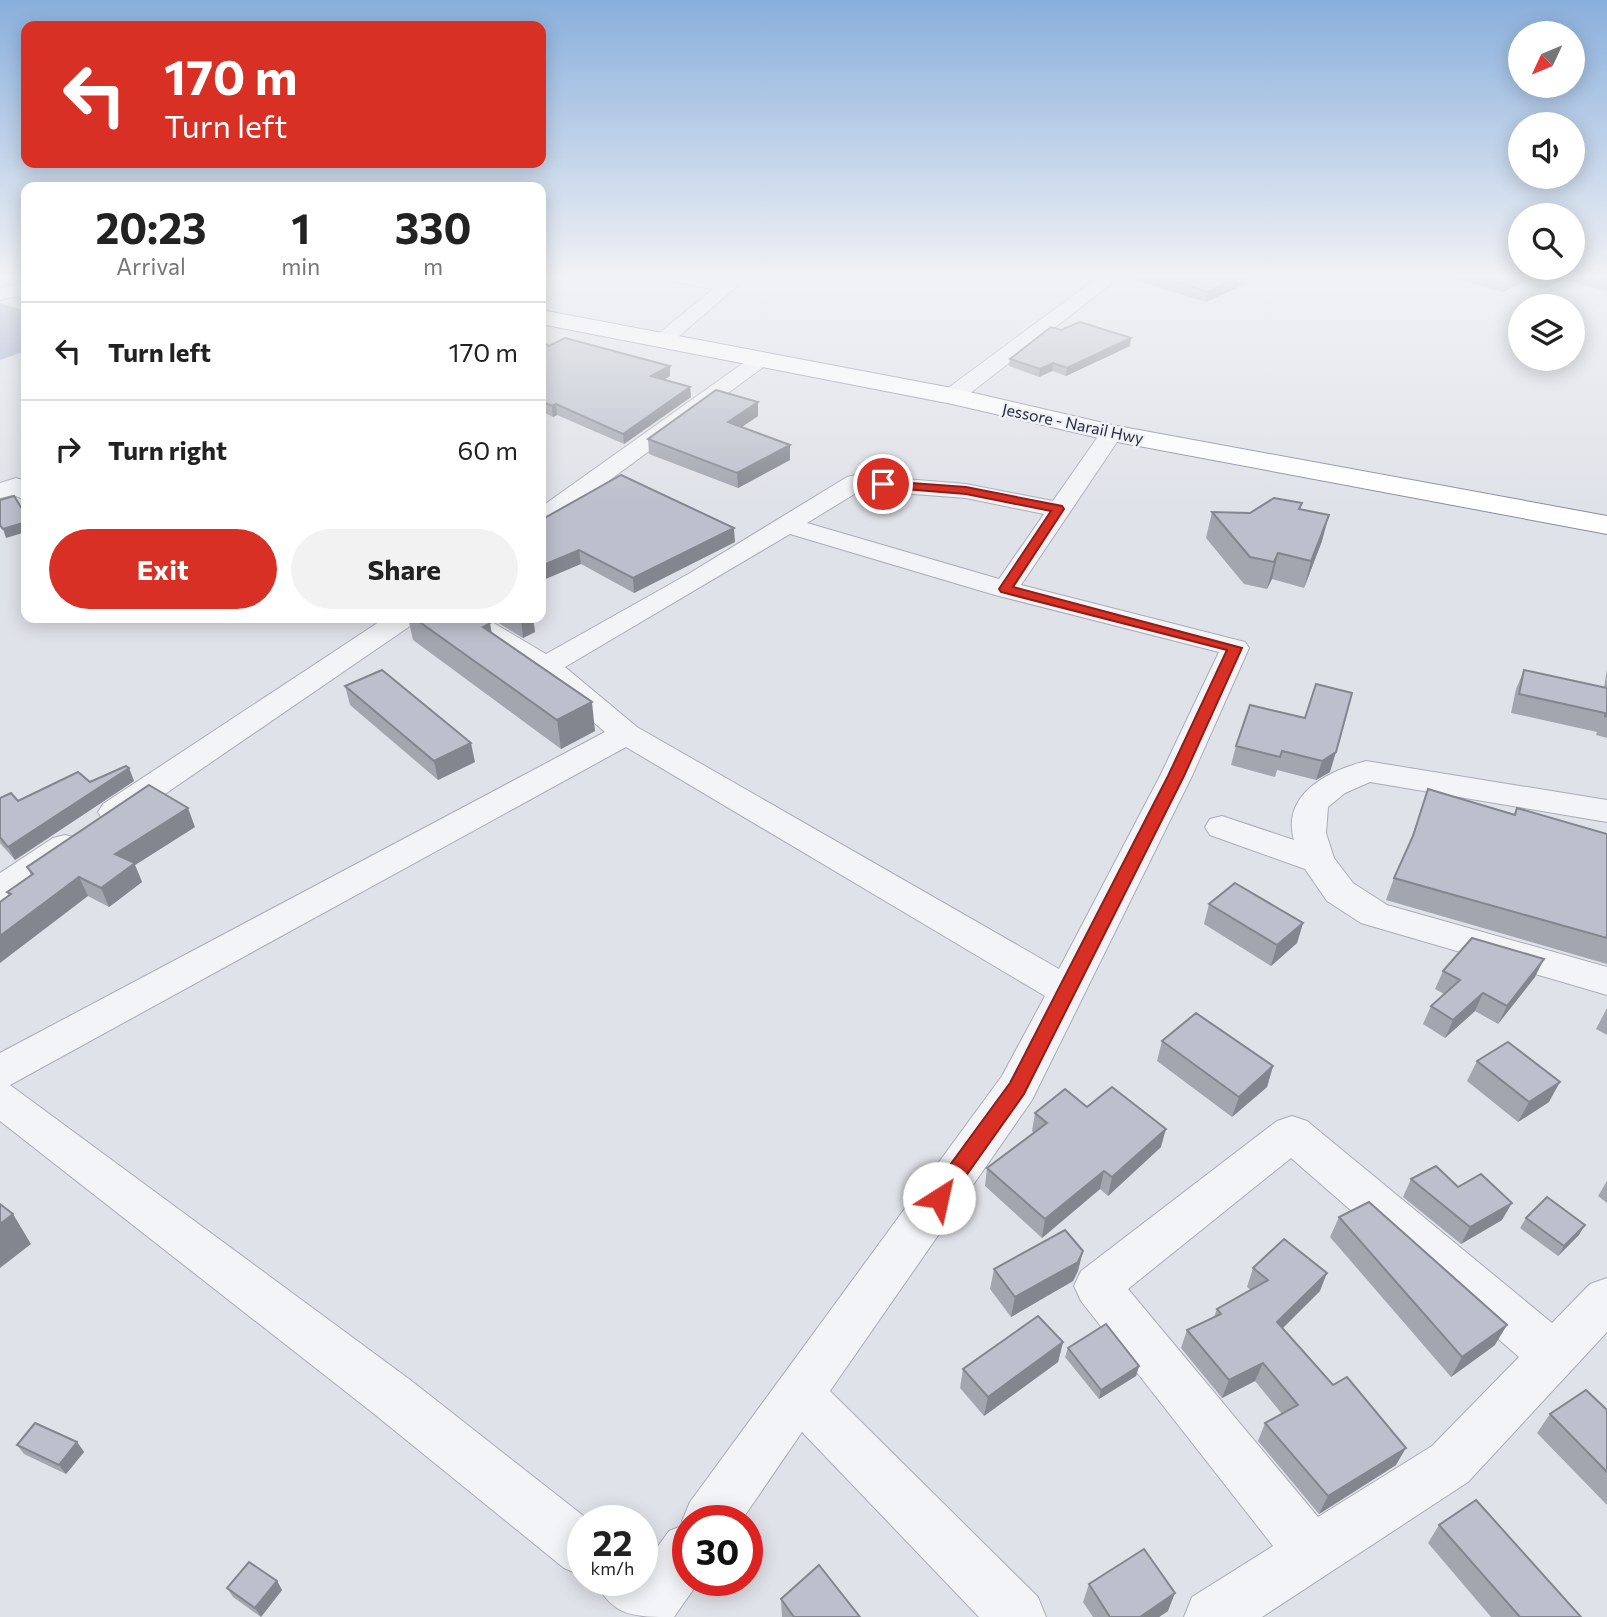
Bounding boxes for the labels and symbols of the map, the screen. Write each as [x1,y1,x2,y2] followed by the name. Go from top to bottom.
[1508,21,1586,98] north arrow
[1001,399,1145,447] street label: Jessore - Narail Hwy
[853,454,913,514] pin
[902,1161,976,1235] position arrow
[672,1505,763,1596] speed limit sign: 30

